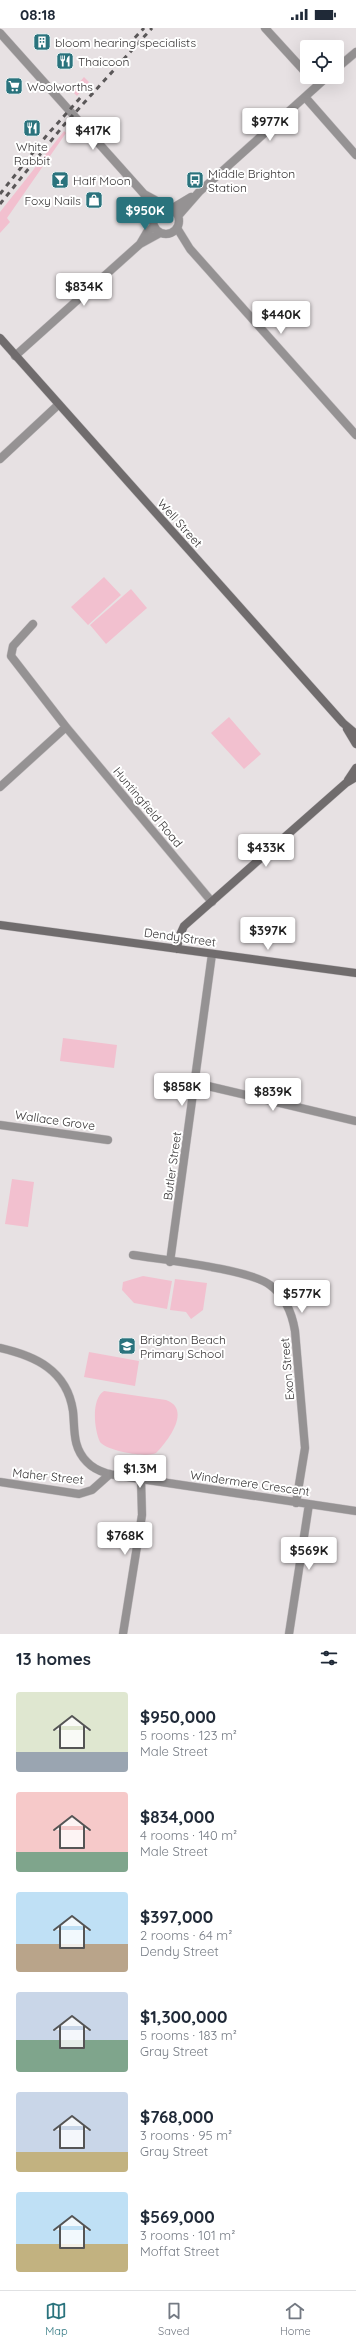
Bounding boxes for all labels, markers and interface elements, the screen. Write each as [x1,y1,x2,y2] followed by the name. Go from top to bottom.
[20,5,56,24] text: 08:18
[32,32,52,52] building icon: bloom hearing specialists
[55,35,196,50] place label: bloom hearing specialists
[300,40,344,84] map controls
[300,40,344,84] button: locate
[55,51,75,71] restaurant icon: Thaicoon
[78,54,130,69] place label: Thaicoon
[4,76,24,96] supermarket icon: Woolworths
[27,79,93,94] place label: Woolworths
[242,108,298,142] pin: $977K
[251,113,289,129] text: $977K
[65,117,121,151] pin: $417K
[22,118,42,138] restaurant icon: White Rabbit
[75,122,111,138] text: $417K
[14,139,50,168] place label: White Rabbit
[208,166,295,195] place label: Middle Brighton Station
[50,170,70,190] bar icon: Half Moon
[185,170,205,190] bus stop icon: Middle Brighton Station
[73,173,131,188] place label: Half Moon
[84,190,104,210] shop icon: Foxy Nails
[24,193,81,208] place label: Foxy Nails
[117,197,173,231] pin: $950K
[125,202,165,218] text: $950K
[56,273,112,307] pin: $834K
[65,278,103,294] text: $834K
[253,301,309,335] pin: $440K
[261,306,301,322] text: $440K
[154,496,206,550] street label: Well Street
[110,764,186,850] street label: Huntingfield Road
[238,834,294,868] pin: $433K
[247,839,285,855] text: $433K
[240,917,296,951] pin: $397K
[249,922,287,938] text: $397K
[143,925,217,949] street label: Dendy Street
[154,1073,210,1107] pin: $858K
[163,1078,201,1094] text: $858K
[245,1078,301,1112] pin: $839K
[254,1083,292,1099] text: $839K
[14,1107,96,1133] street label: Wallace Grove
[160,1131,184,1201] street label: Butler Street
[274,1280,330,1314] pin: $577K
[283,1285,321,1301] text: $577K
[140,1332,226,1361] place label: Brighton Beach Primary School
[117,1336,137,1356] school or university icon: Brighton Beach Primary School
[277,1337,297,1401] street label: Exon Street
[112,1455,168,1489] pin: $1.3M
[123,1460,157,1476] text: $1.3M
[12,1465,84,1487] street label: Maher Street
[189,1467,311,1499] street label: Windermere Crescent
[97,1522,153,1556] pin: $768K
[106,1527,144,1543] text: $768K
[281,1537,337,1571] pin: $569K
[290,1542,328,1558] text: $569K
[318,1647,340,1669] icon: filters
[16,1648,91,1669] text: 13 homes
[140,1706,216,1727] text: $950,000
[48,1708,96,1756] icon: home
[140,1727,237,1743] text: 5 rooms · 123 m²
[140,1743,208,1759] text: Male Street
[140,1806,215,1827] text: $834,000
[48,1808,96,1856] icon: home
[140,1827,237,1843] text: 4 rooms · 140 m²
[140,1843,208,1859] text: Male Street
[140,1906,213,1927] text: $397,000
[48,1908,96,1956] icon: home
[140,1927,232,1943] text: 2 rooms · 64 m²
[140,1943,219,1959] text: Dendy Street
[140,2006,227,2027] text: $1,300,000
[48,2008,96,2056] icon: home
[140,2027,237,2043] text: 5 rooms · 183 m²
[140,2043,208,2059] text: Gray Street
[140,2106,214,2127] text: $768,000
[48,2108,96,2156] icon: home
[140,2127,232,2143] text: 3 rooms · 95 m²
[140,2143,208,2159] text: Gray Street
[140,2206,215,2227] text: $569,000
[48,2208,96,2256] icon: home
[140,2227,235,2243] text: 3 rooms · 101 m²
[140,2243,219,2259] text: Moffat Street
[45,2300,68,2338] tab: Map
[158,2300,189,2338] tab: Saved
[280,2300,311,2338] tab: Home

